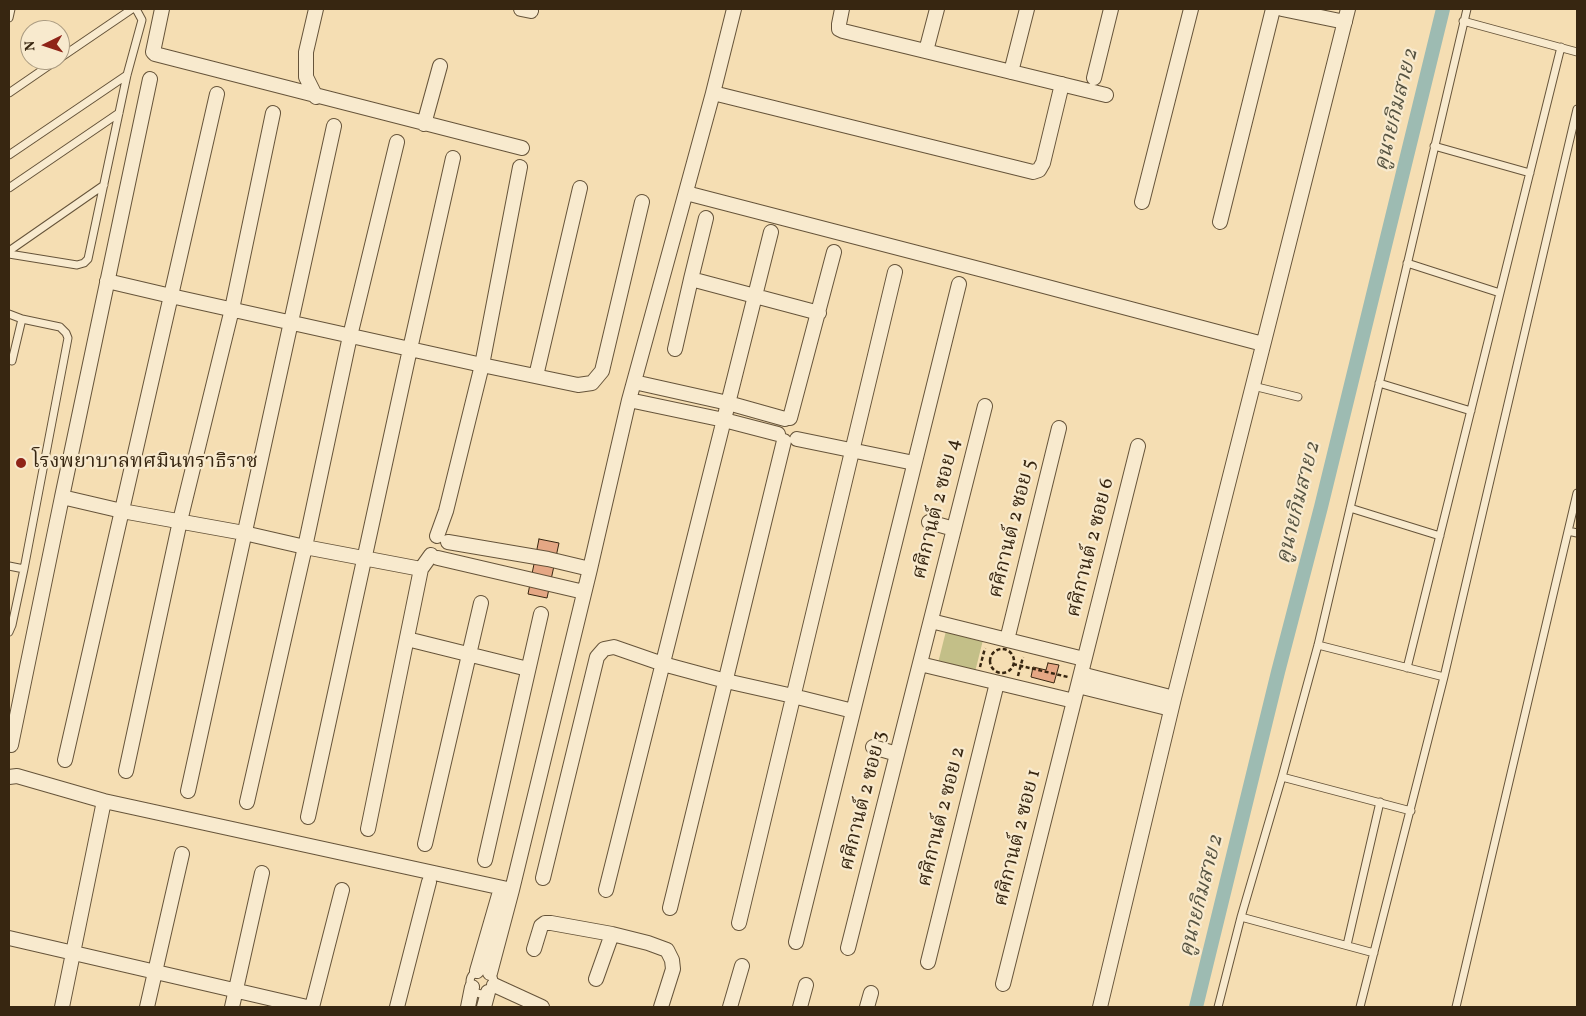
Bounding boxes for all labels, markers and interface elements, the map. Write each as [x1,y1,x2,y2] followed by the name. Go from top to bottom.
[20,20,70,70] north arrow
[21,40,40,52] text: N
[1371,46,1425,174] water label: คูนายกิมสาย 2
[909,436,967,582] street label: ศศิกานต์ 2 ซอย 4
[1273,439,1327,567] water label: คูนายกิมสาย 2
[32,451,258,475] place label: โรงพยาบาลทศมินทราธิราช
[14,456,28,470] marker: โรงพยาบาลทศมินทราธิราช
[985,457,1043,601] street label: ศศิกานต์ 2 ซอย 5
[1063,476,1121,620] street label: ศศิกานต์ 2 ซอย 6
[836,729,894,873] street label: ศศิกานต์ 2 ซอย 3
[914,745,972,889] street label: ศศิกานต์ 2 ซอย 2
[990,767,1048,909] street label: ศศิกานต์ 2 ซอย 1
[1176,832,1230,960] water label: คูนายกิมสาย 2

